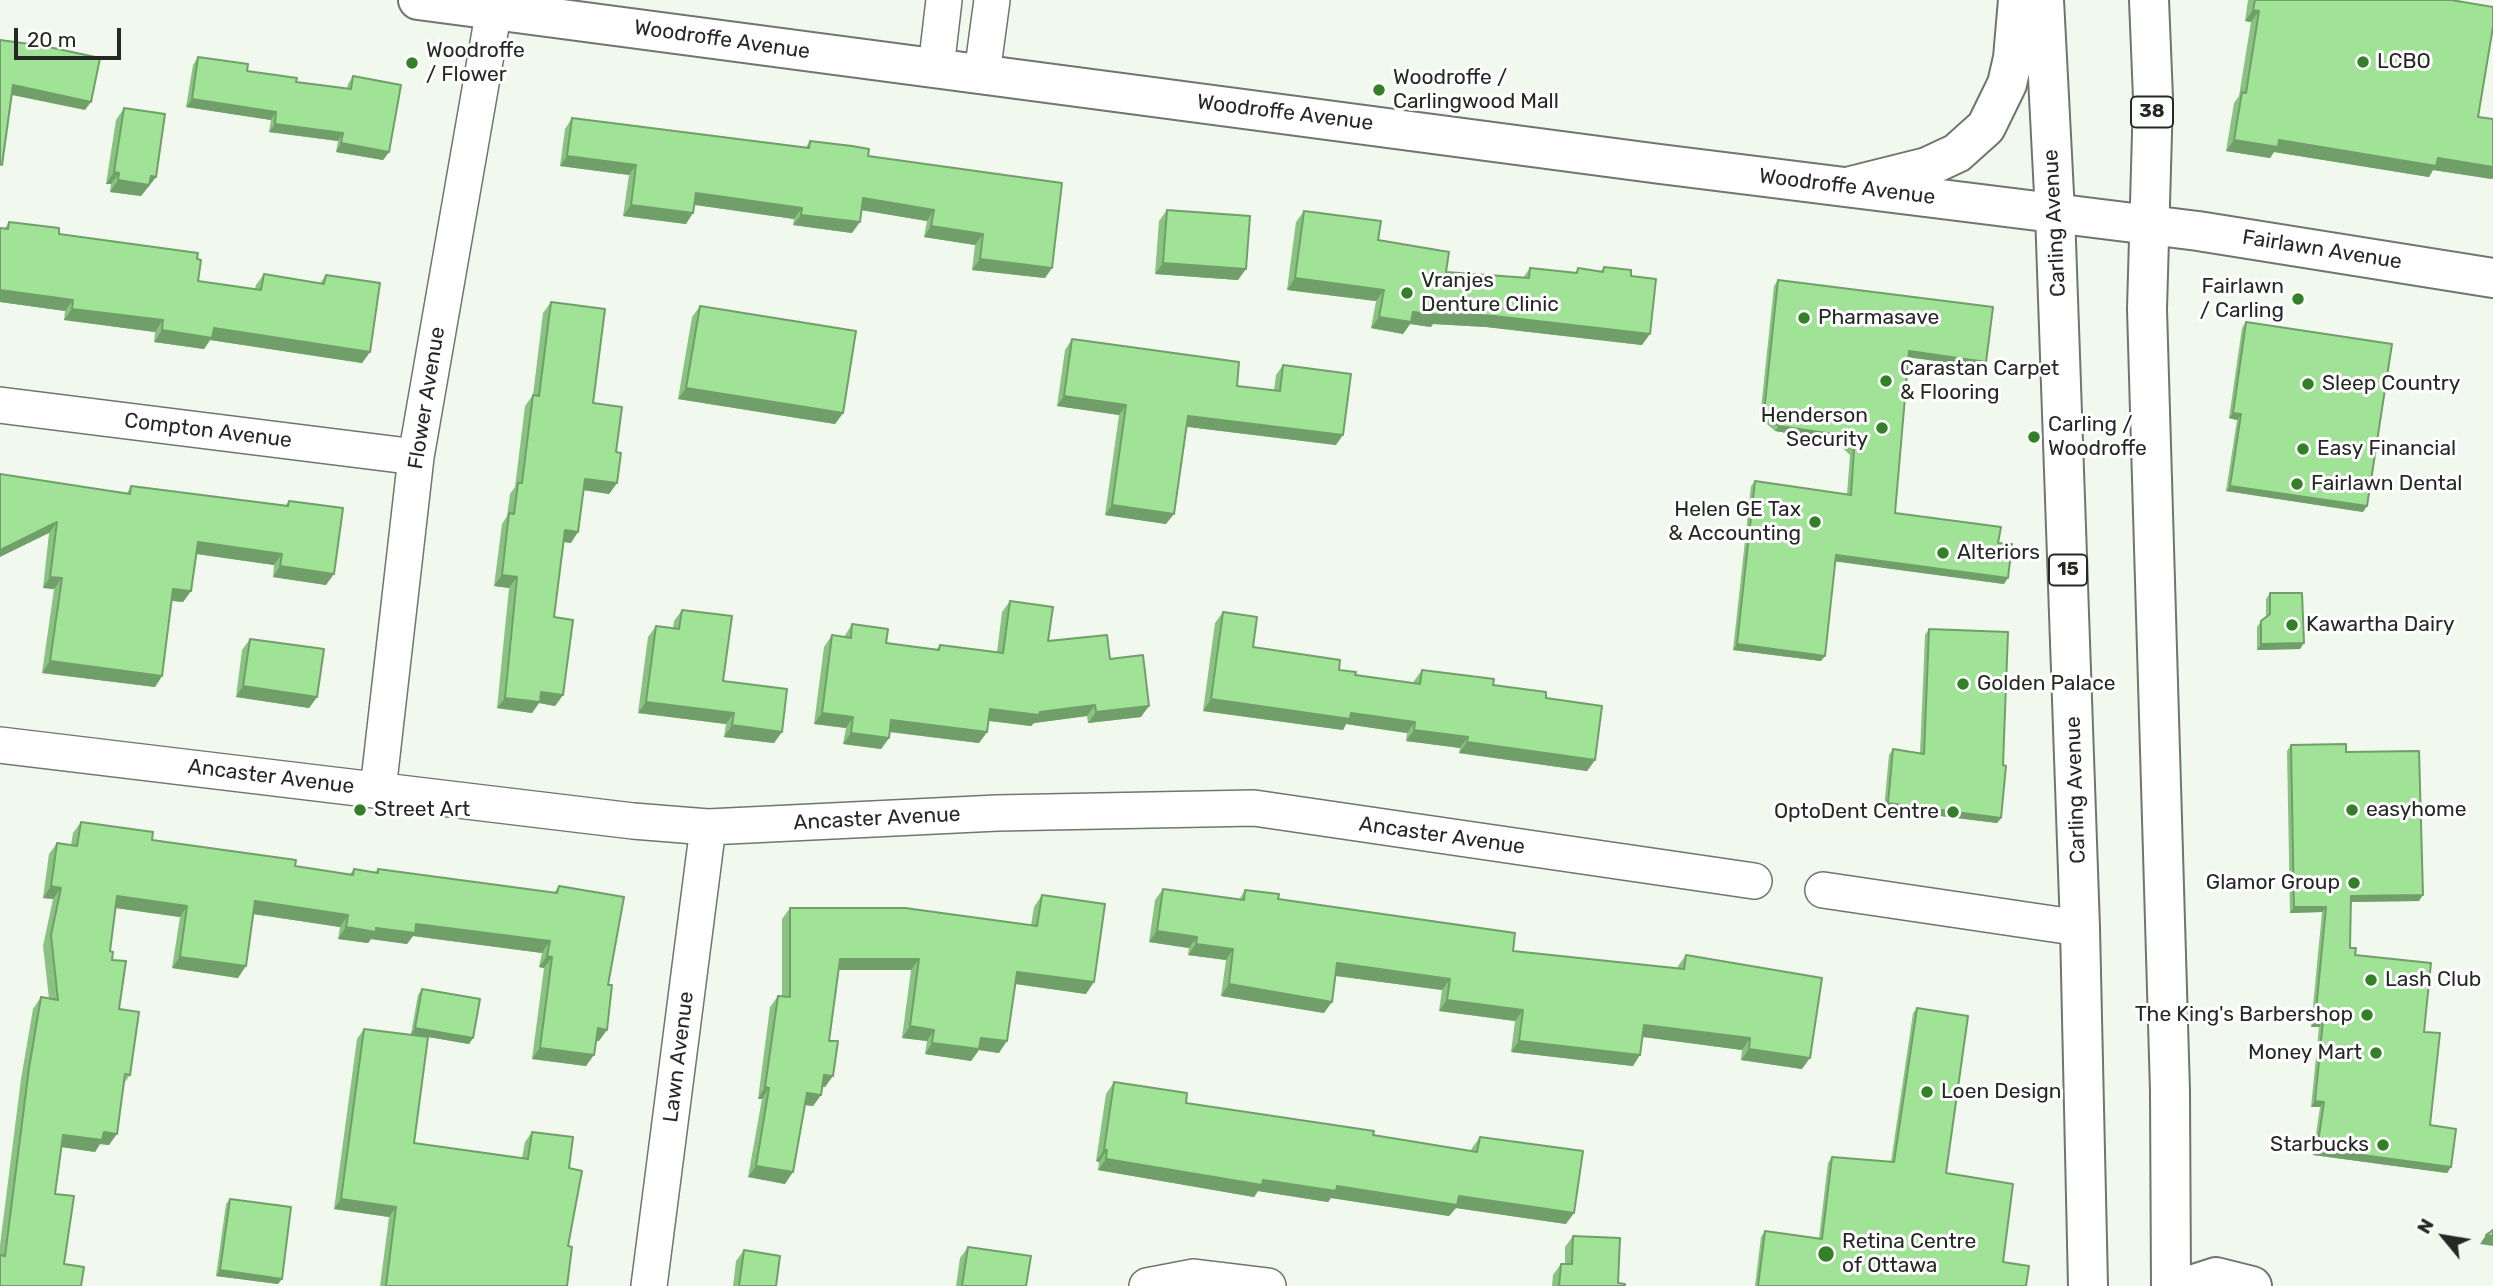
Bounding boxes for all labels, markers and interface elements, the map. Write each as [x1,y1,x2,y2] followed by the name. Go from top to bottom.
[18,14,124,58] scale bar
[632,15,812,65] street label: Woodroffe Avenue
[27,27,76,52] text: 20 m
[426,38,525,88] place label: Woodroffe / Flower
[2377,49,2431,75] place label: LCBO
[2355,54,2371,70] marker: LCBO
[404,55,420,71] marker: Woodroffe / Flower
[1393,65,1559,115] place label: Woodroffe / Carlingwood Mall
[1371,82,1387,98] marker: Woodroffe / Carlingwood Mall
[1195,90,1375,136] street label: Woodroffe Avenue
[2131,96,2173,128] road number: 38
[2039,149,2071,297] street label: Carling Avenue
[1757,164,1937,210] street label: Woodroffe Avenue
[2240,225,2404,275] street label: Fairlawn Avenue
[1421,268,1559,318] place label: Vranjes Denture Clinic
[2200,274,2284,324] place label: Fairlawn / Carling
[1399,285,1415,301] marker: Vranjes Denture Clinic
[2290,291,2306,307] marker: Fairlawn / Carling
[1818,305,1939,331] place label: Pharmasave
[1796,310,1812,326] marker: Pharmasave
[403,325,451,471] street label: Flower Avenue
[1900,356,2059,406] place label: Carastan Carpet & Flooring
[2322,371,2460,397] place label: Sleep Country
[1878,373,1894,389] marker: Carastan Carpet & Flooring
[2300,376,2316,392] marker: Sleep Country
[1761,403,1868,453] place label: Henderson Security
[123,408,293,454] street label: Compton Avenue
[2048,412,2147,462] place label: Carling / Woodroffe
[1874,420,1890,436] marker: Henderson Security
[2026,429,2042,445] marker: Carling / Woodroffe
[2317,436,2456,462] place label: Easy Financial
[2295,441,2311,457] marker: Easy Financial
[2311,471,2462,497] place label: Fairlawn Dental
[2289,476,2305,492] marker: Fairlawn Dental
[1668,497,1801,547] place label: Helen GE Tax & Accounting
[1807,514,1823,530] marker: Helen GE Tax & Accounting
[1957,540,2040,566] place label: Alteriors
[1935,545,1951,561] marker: Alteriors
[2049,554,2087,586] road number: 15
[2306,612,2455,638] place label: Kawartha Dairy
[2284,617,2300,633] marker: Kawartha Dairy
[1977,671,2116,697] place label: Golden Palace
[1955,676,1971,692] marker: Golden Palace
[2061,716,2091,864] street label: Carling Avenue
[186,754,356,800] street label: Ancaster Avenue
[374,797,470,823] place label: Street Art
[2366,797,2467,823] place label: easyhome
[1774,799,1939,825] place label: OptoDent Centre
[352,802,368,818] marker: Street Art
[793,802,961,836] street label: Ancaster Avenue
[2344,802,2360,818] marker: easyhome
[1945,804,1961,820] marker: OptoDent Centre
[1357,812,1527,860] street label: Ancaster Avenue
[2206,870,2340,896] place label: Glamor Group
[2346,875,2362,891] marker: Glamor Group
[2385,967,2481,993] place label: Lash Club
[2363,972,2379,988] marker: Lash Club
[658,990,700,1124] street label: Lawn Avenue
[2135,1002,2353,1028] place label: The King's Barbershop
[2359,1007,2375,1023] marker: The King's Barbershop
[2248,1040,2362,1066] place label: Money Mart
[2368,1045,2384,1061] marker: Money Mart
[1941,1079,2062,1105] place label: Loen Design
[1919,1084,1935,1100] marker: Loen Design
[2270,1132,2369,1158] place label: Starbucks
[2375,1137,2391,1153] marker: Starbucks
[2409,1202,2479,1272] north arrow
[2412,1215,2439,1238] text: N
[1842,1229,1976,1279] place label: Retina Centre of Ottawa
[1816,1244,1836,1264] marker: Retina Centre of Ottawa

